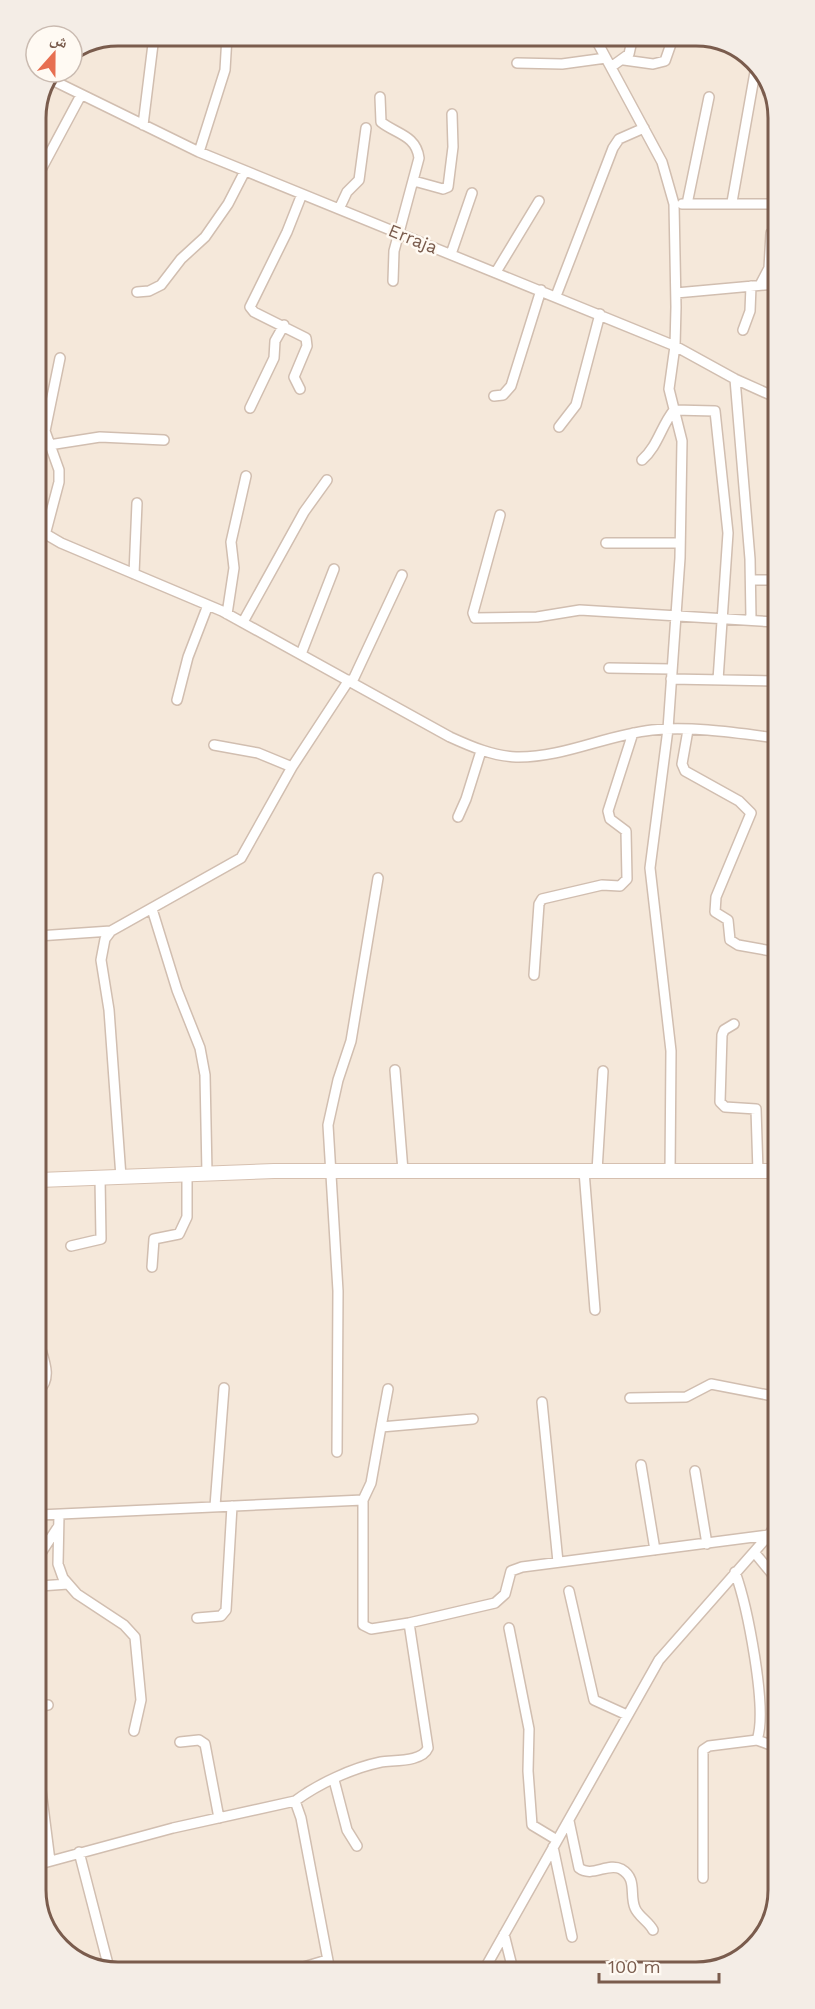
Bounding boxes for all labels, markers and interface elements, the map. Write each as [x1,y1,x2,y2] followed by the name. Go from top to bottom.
[24,24,84,84] north arrow
[48,29,71,52] text: ش
[386,219,441,258] street label: Erraja
[599,1946,719,1984] scale bar
[608,1956,661,1977] text: 100 m

